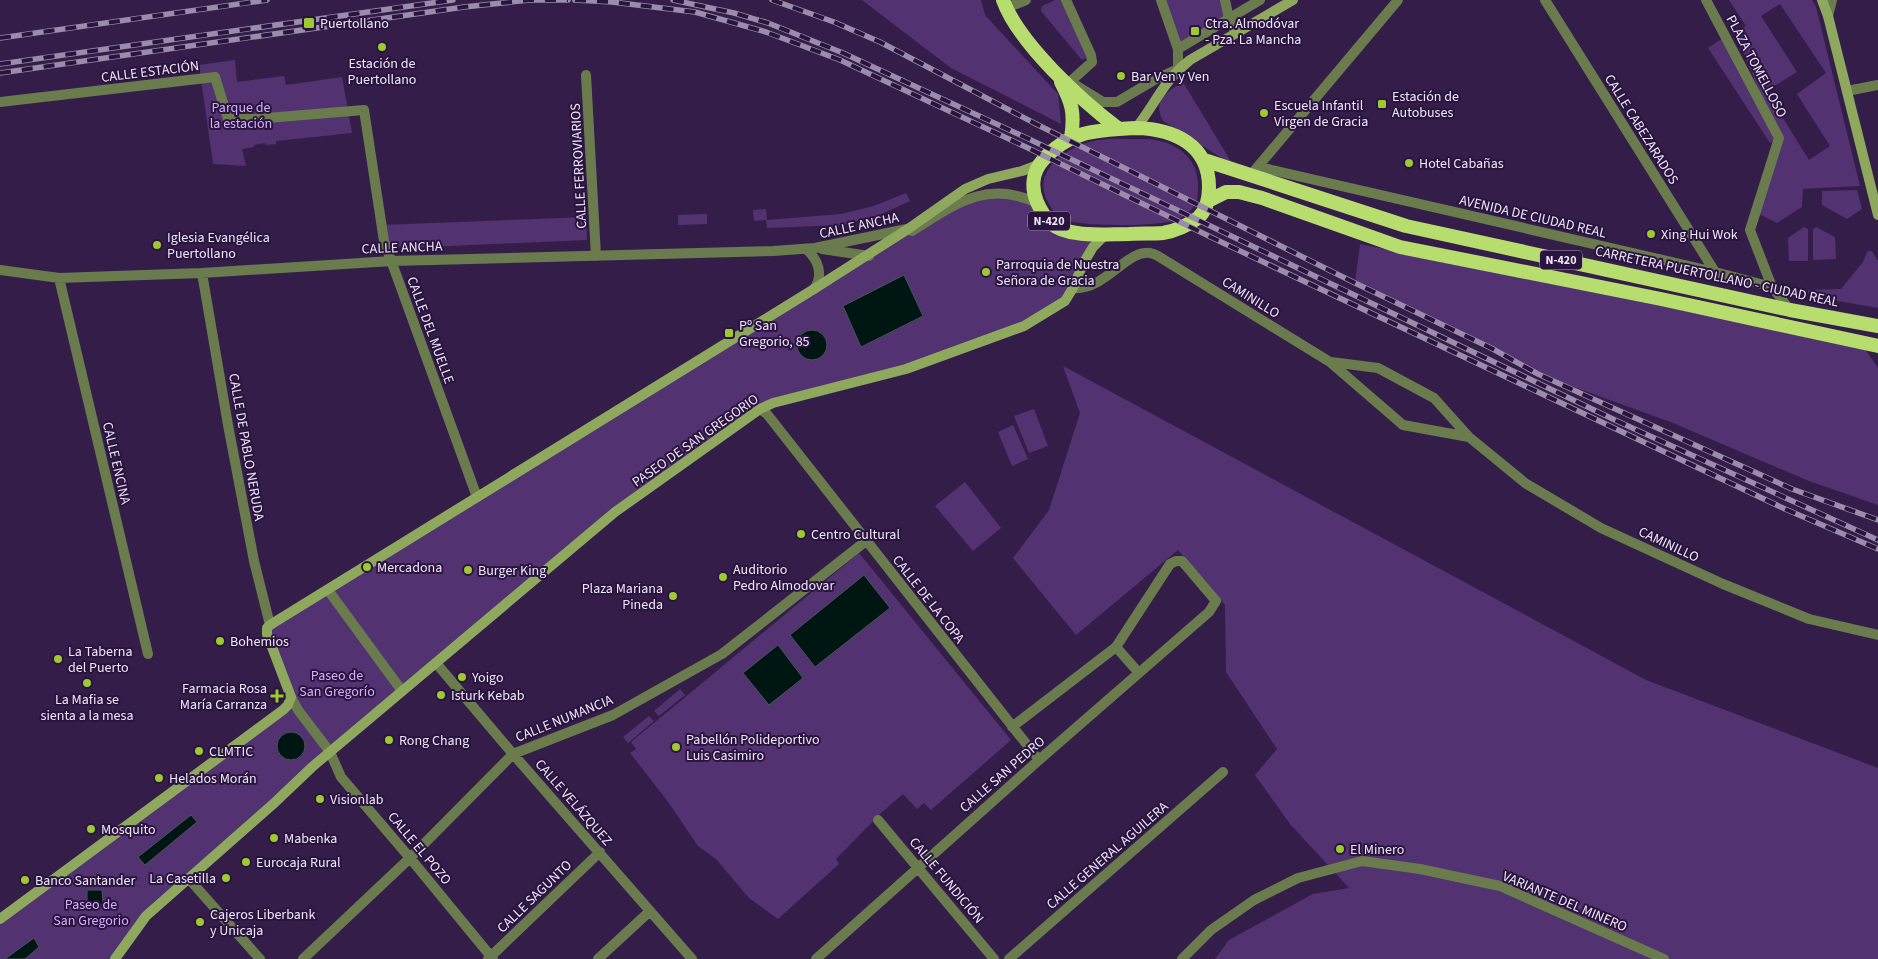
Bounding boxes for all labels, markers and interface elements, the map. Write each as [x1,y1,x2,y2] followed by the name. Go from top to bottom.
[1721,12,1792,121] street label: PLAZA TOMELLOSO
[320,14,389,34] place label: Puertollano
[1205,14,1301,50] place label: Ctra. Almodóvar - Pza. La Mancha
[302,16,316,30] marker: Puertollano
[1189,25,1201,37] marker: Ctra. Almodóvar - Pza. La Mancha
[376,41,388,53] marker: Estación de Puertollano
[348,54,416,90] place label: Estación de Puertollano
[100,56,200,88] street label: CALLE ESTACIÓN
[1131,67,1209,87] place label: Bar Ven y Ven
[1115,70,1127,82] marker: Bar Ven y Ven
[1599,71,1683,188] street label: CALLE CABEZARADOS
[1392,87,1459,123] place label: Estación de Autobuses
[1274,96,1368,132] place label: Escuela Infantil Virgen de Gracia
[210,98,272,134] park label: Parque de la estación
[1376,98,1388,110] marker: Estación de Autobuses
[566,103,592,229] street label: CALLE FERROVIARIOS
[1258,107,1270,119] marker: Escuela Infantil Virgen de Gracia
[1419,154,1504,174] place label: Hotel Cabañas
[1403,157,1415,169] marker: Hotel Cabañas
[1457,190,1608,244] street label: AVENIDA DE CIUDAD REAL
[818,208,901,244] street label: CALLE ANCHA
[1028,212,1070,230] road number: N-420
[1661,225,1738,245] place label: Xing Hui Wok
[167,228,270,264] place label: Iglesia Evangélica Puertollano
[1645,228,1657,240] marker: Xing Hui Wok
[361,237,443,259] street label: CALLE ANCHA
[151,239,163,251] marker: Iglesia Evangélica Puertollano
[1593,241,1840,313] street label: CARRETERA PUERTOLLANO - CIUDAD REAL
[1540,250,1582,270] road number: N-420
[996,255,1119,291] place label: Parroquia de Nuestra Señora de Gracia
[980,266,992,278] marker: Parroquia de Nuestra Señora de Gracia
[1218,272,1283,323] street label: CAMINILLO
[401,274,459,387] street label: CALLE DEL MUELLE
[739,316,810,352] place label: Pº San Gregorio, 85
[723,327,735,339] marker: Pº San Gregorio, 85
[223,372,269,523] street label: CALLE DE PABLO NERUDA
[628,389,763,492] street label: PASEO DE SAN GREGORIO
[97,420,135,507] street label: CALLE ENCINA
[1635,522,1702,568] street label: CAMINILLO
[811,525,900,545] place label: Centro Cultural
[795,528,807,540] marker: Centro Cultural
[887,551,969,648] street label: CALLE DE LA COPA
[377,558,442,578] place label: Mercadona
[733,560,834,596] place label: Auditorio Pedro Almodovar
[361,561,373,573] marker: Mercadona
[478,561,546,581] place label: Burger King
[462,564,474,576] marker: Burger King
[717,571,729,583] marker: Auditorio Pedro Almodovar
[582,579,663,615] place label: Plaza Mariana Pineda
[667,590,679,602] marker: Plaza Mariana Pineda
[230,632,289,652] place label: Bohemios
[214,635,226,647] marker: Bohemios
[68,642,132,678] place label: La Taberna del Puerto
[52,653,64,665] marker: La Taberna del Puerto
[299,666,375,702] park label: Paseo de San Gregorío
[471,668,504,688] place label: Yoigo
[456,671,468,683] marker: Yoigo
[81,677,93,689] marker: La Mafia se sienta a la mesa
[180,679,267,715] place label: Farmacia Rosa María Carranza
[451,686,525,706] place label: Isturk Kebab
[435,689,447,701] marker: Isturk Kebab
[41,690,133,726] place label: La Mafia se sienta a la mesa
[271,690,283,702] marker: Farmacia Rosa María Carranza
[513,690,617,748] street label: CALLE NUMANCIA
[686,730,820,766] place label: Pabellón Polideportivo Luis Casimiro
[399,731,469,751] place label: Rong Chang
[956,732,1050,818] street label: CALLE SAN PEDRO
[383,734,395,746] marker: Rong Chang
[670,741,682,753] marker: Pabellón Polideportivo Luis Casimiro
[209,742,253,762] place label: CLMTIC
[193,745,205,757] marker: CLMTIC
[530,755,616,850] street label: CALLE VELÁZQUEZ
[169,769,257,789] place label: Helados Morán
[153,772,165,784] marker: Helados Morán
[330,790,384,810] place label: Visionlab
[314,793,326,805] marker: Visionlab
[1042,797,1173,914] street label: CALLE GENERAL AGUILERA
[383,808,456,889] street label: CALLE EL POZO
[101,820,156,840] place label: Mosquito
[85,823,97,835] marker: Mosquito
[284,829,337,849] place label: Mabenka
[268,832,280,844] marker: Mabenka
[904,833,988,928] street label: CALLE FUNDICIÓN
[1350,840,1404,860] place label: El Minero
[1334,843,1346,855] marker: El Minero
[256,853,341,873] place label: Eurocaja Rural
[240,856,252,868] marker: Eurocaja Rural
[493,856,577,938] street label: CALLE SAGUNTO
[1499,867,1630,937] street label: VARIANTE DEL MINERO
[149,869,216,889] place label: La Casetilla
[35,871,135,891] place label: Banco Santander
[220,872,232,884] marker: La Casetilla
[19,874,31,886] marker: Banco Santander
[53,895,129,931] park label: Paseo de San Gregorio
[210,905,315,941] place label: Cajeros Liberbank y Unicaja
[194,916,206,928] marker: Cajeros Liberbank y Unicaja

